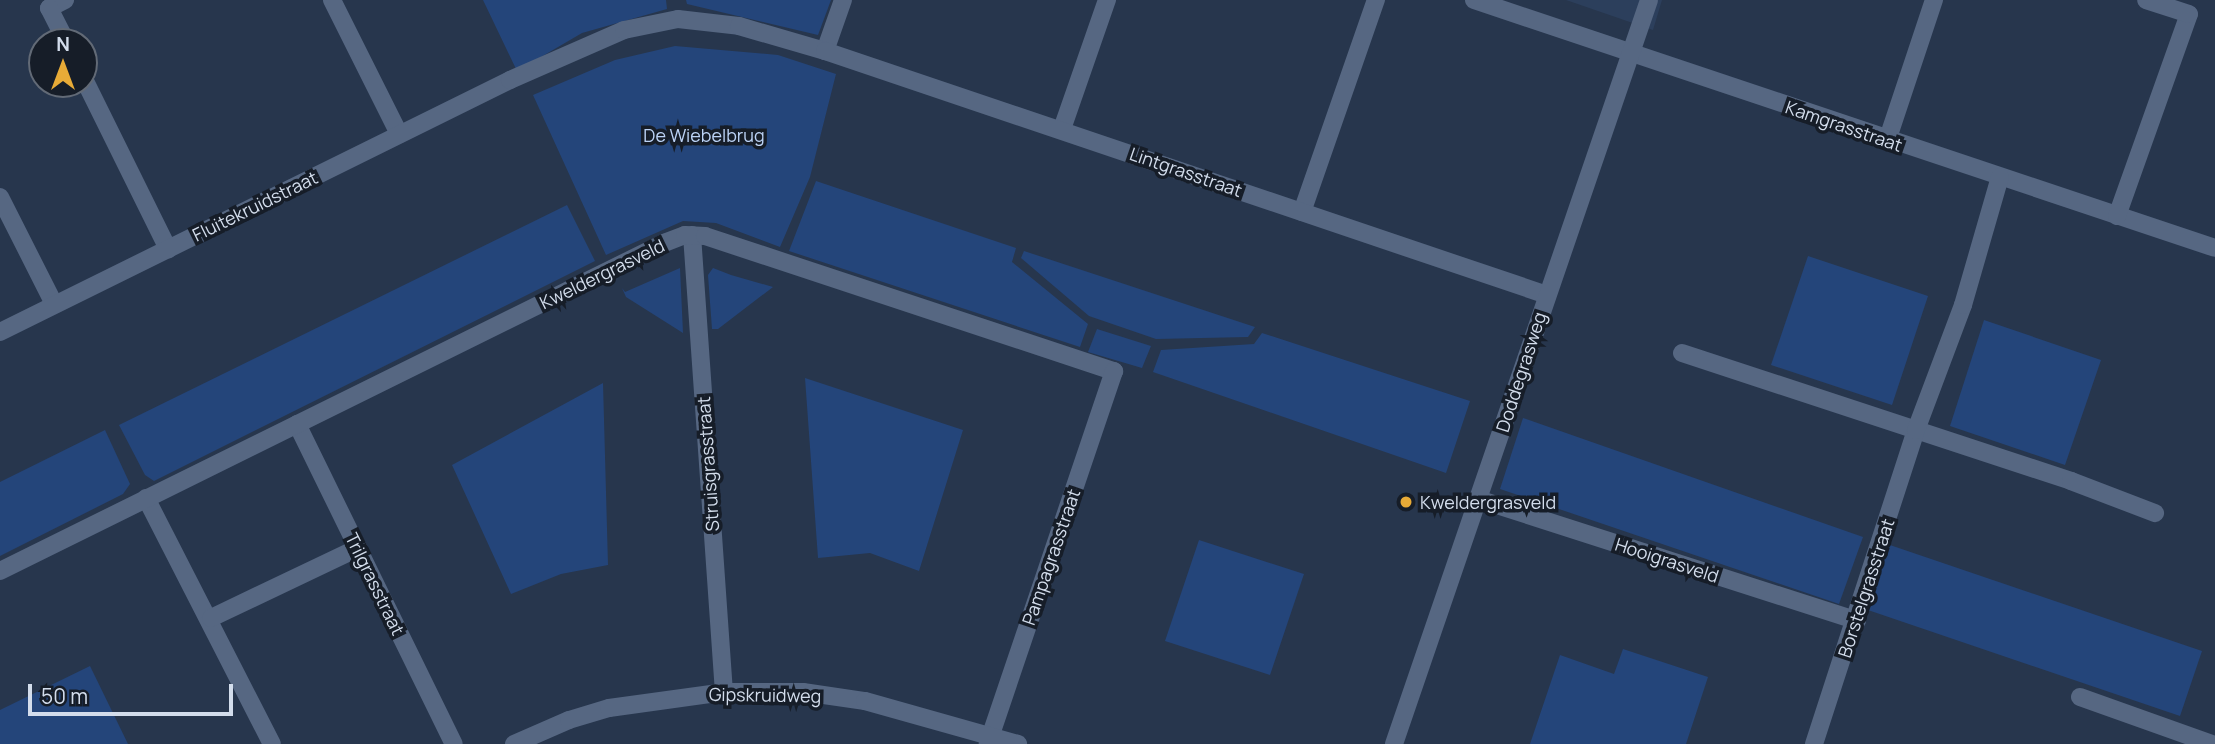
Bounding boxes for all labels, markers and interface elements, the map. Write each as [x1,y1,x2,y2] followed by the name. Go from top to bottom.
[28,28,98,98] north arrow
[56,31,70,57] text: N
[1783,96,1905,156] street label: Kamgrasstraat
[643,124,765,146] park label: De Wiebelbrug
[1127,143,1245,201] street label: Lintgrasstraat
[189,166,321,246] street label: Fluitekruidstraat
[536,234,668,314] street label: Kweldergrasveld
[1491,309,1551,435] street label: Doddegrasweg
[693,396,723,532] street label: Struisgrasstraat
[1018,486,1084,628] street label: Pampagrasstraat
[1420,491,1556,513] place label: Kweldergrasveld
[1398,494,1414,510] marker: Kweldergrasveld
[1833,516,1899,660] street label: Borstelgrasstraat
[341,529,409,639] street label: Trilgrasstraat
[1612,533,1722,587] street label: Hooigrasveld
[32,670,236,714] scale bar
[41,682,88,710] text: 50 m
[709,683,821,707] street label: Gipskruidweg

